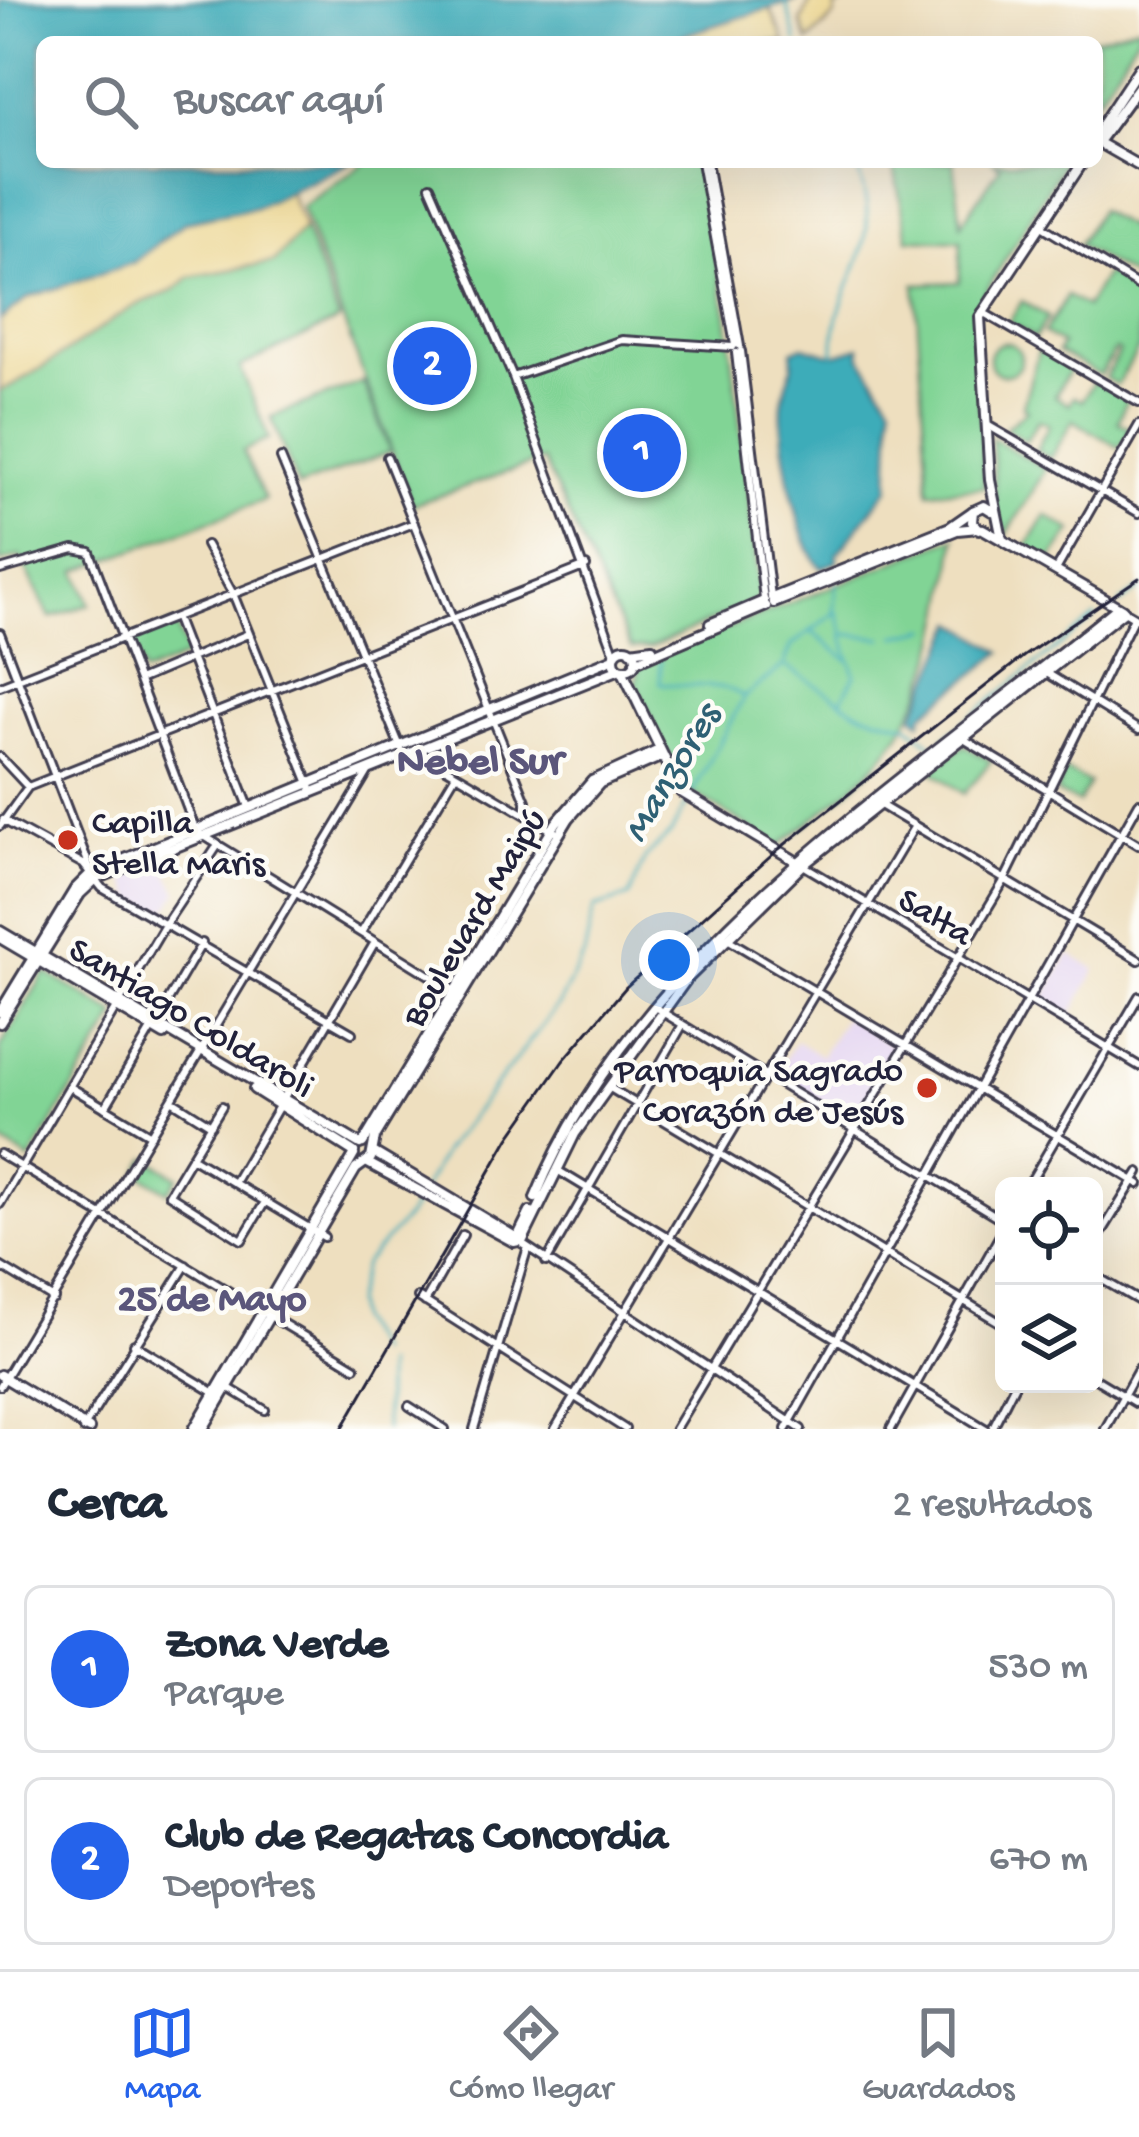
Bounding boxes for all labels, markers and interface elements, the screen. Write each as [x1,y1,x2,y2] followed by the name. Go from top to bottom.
[36,36,1103,168] search box
[78,69,144,135] icon: search
[174,76,384,129] text: Buscar aquí
[393,321,471,411] pin: 2
[603,408,681,498] pin: 1
[615,694,735,852] water label: Manzores
[397,740,567,789] district label: Nebel Sur
[394,803,558,1037] street label: Boulevard Maipú
[92,804,267,888] place label: Capilla Stella Maris
[55,827,81,853] marker: Capilla Stella Maris
[889,881,980,959] street label: Salta
[59,930,320,1111] street label: Santiago Coldaroli
[639,930,699,990] your location
[614,1052,905,1136] place label: Parroquia Sagrado Corazón de Jesús
[914,1075,940,1101] marker: Parroquia Sagrado Corazón de Jesús
[995,1177,1103,1393] map controls
[995,1177,1103,1285] button: locate
[117,1279,307,1325] district label: 25 de Mayo
[995,1285,1103,1393] button: layers
[48,1477,166,1537] text: Cerca
[892,1484,1091,1530] text: 2 resultados
[165,1620,388,1673] text: Zona Verde
[82,1646,98,1692] text: 1
[988,1646,1088,1692] text: 530 m
[165,1673,284,1719] text: Parque
[165,1812,668,1865] text: Club de Regatas Concordia
[80,1838,100,1884] text: 2
[989,1838,1088,1884] text: 670 m
[165,1865,314,1911] text: Deportes
[124,2000,200,2110] tab: Mapa
[449,2000,613,2110] tab: Cómo llegar
[862,2000,1015,2110] tab: Guardados

